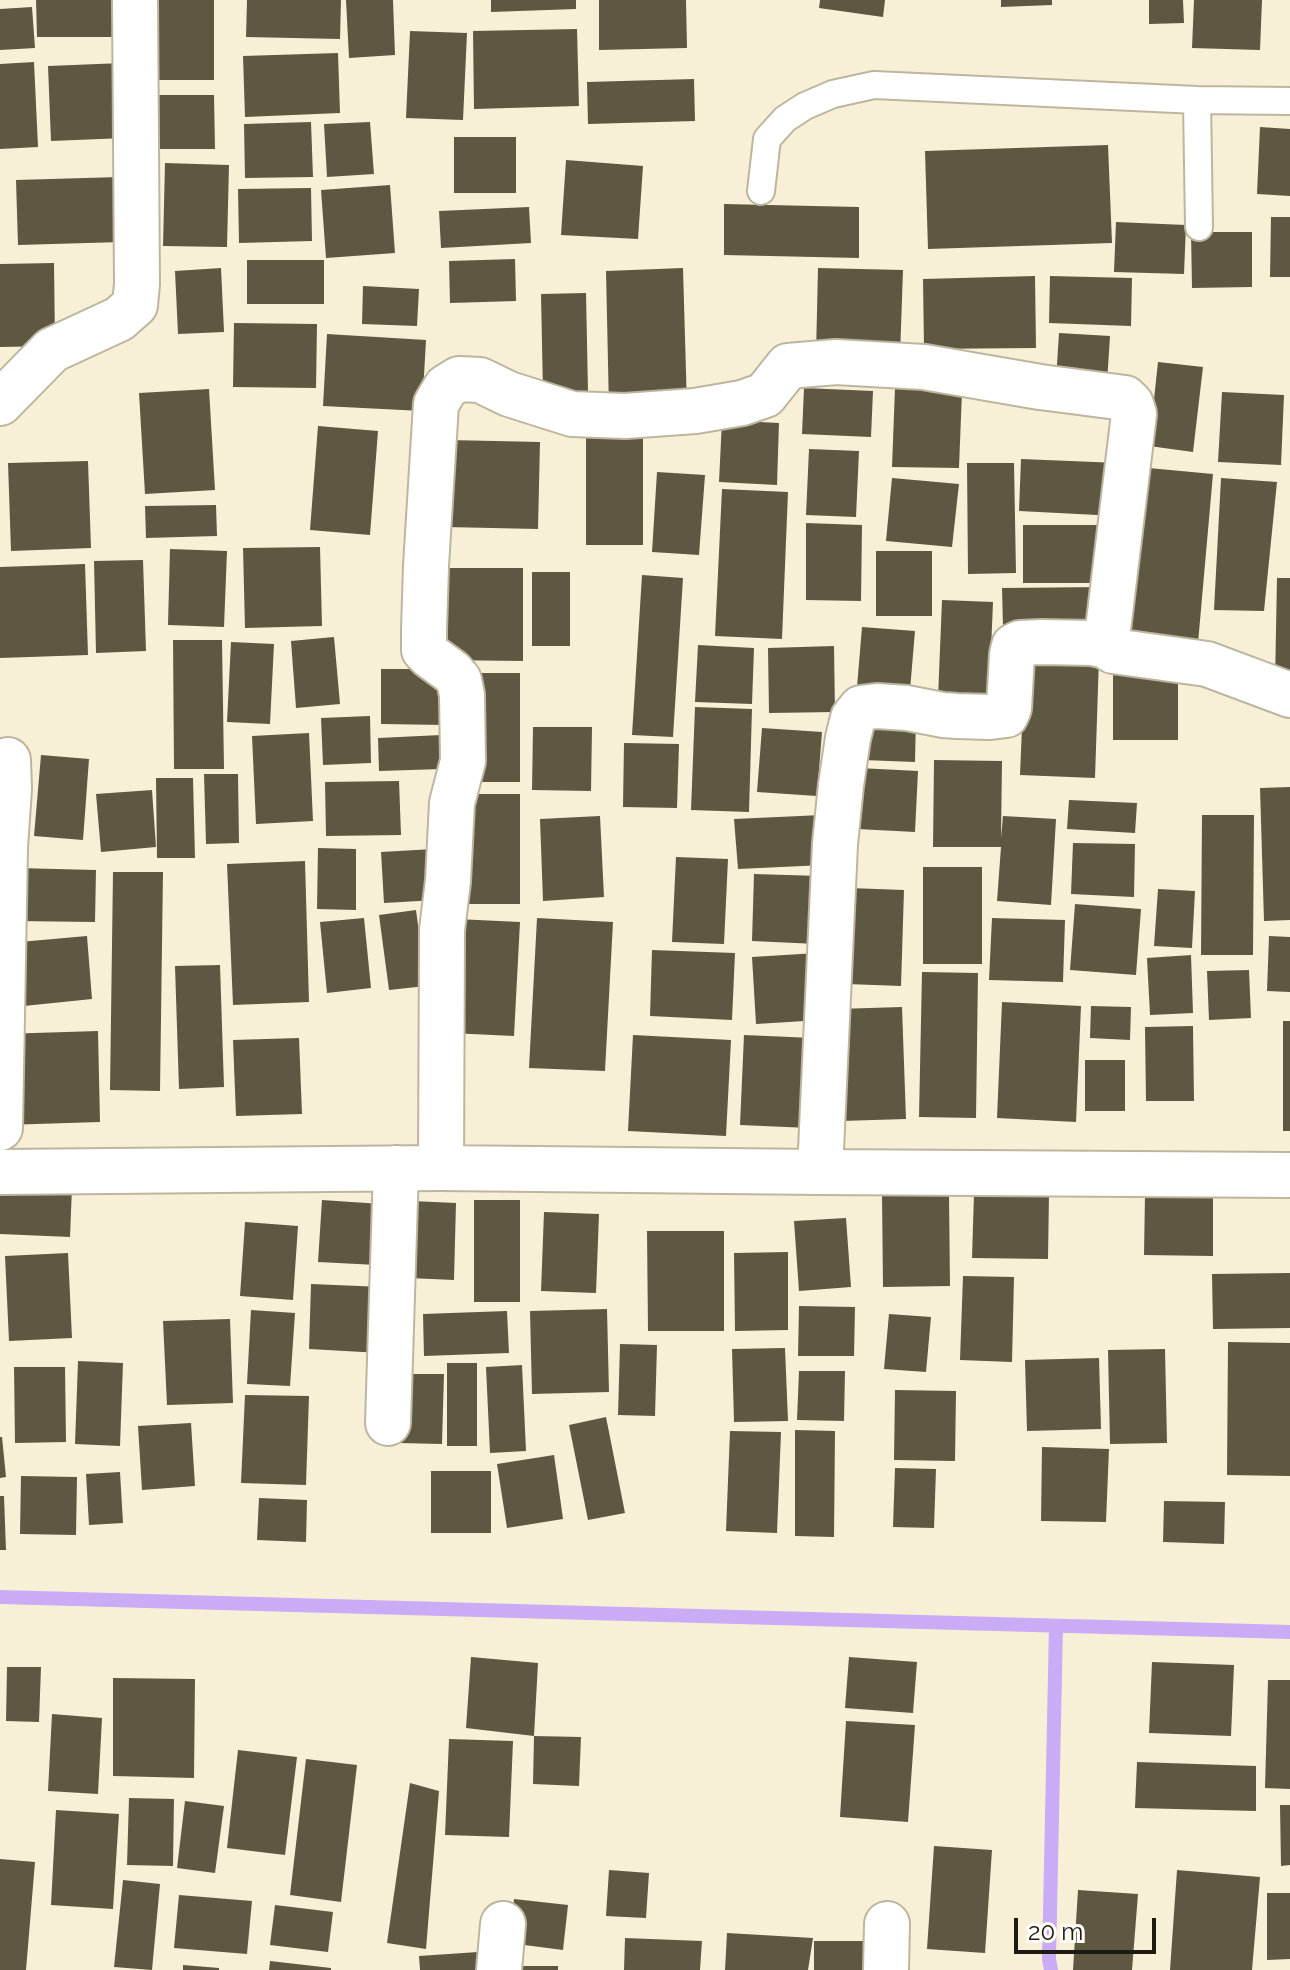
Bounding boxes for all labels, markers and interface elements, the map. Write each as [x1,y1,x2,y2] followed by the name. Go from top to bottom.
[1018,1902,1160,1952] scale bar
[1028,1917,1083,1946] text: 20 m

